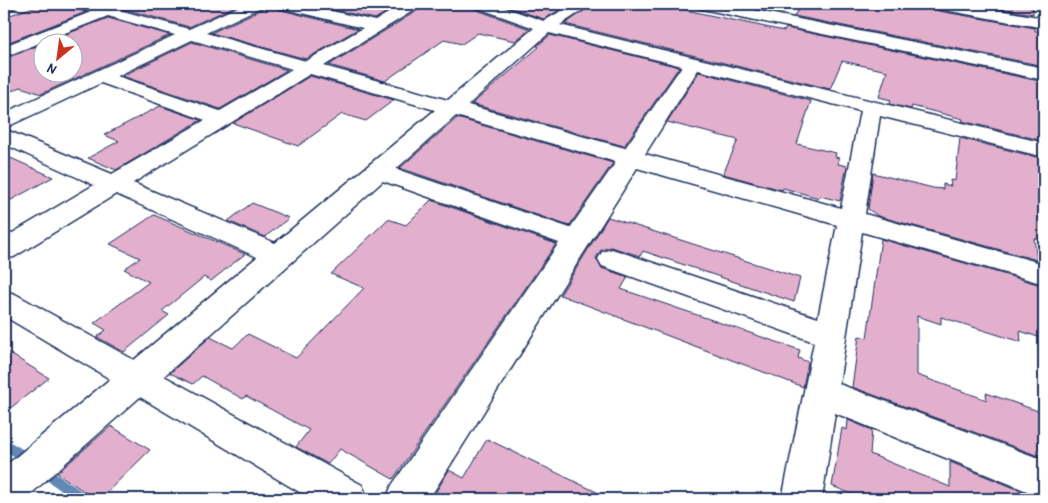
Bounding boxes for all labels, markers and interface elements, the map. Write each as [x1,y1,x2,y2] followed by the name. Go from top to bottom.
[32,32,82,82] north arrow
[43,59,59,80] text: N

